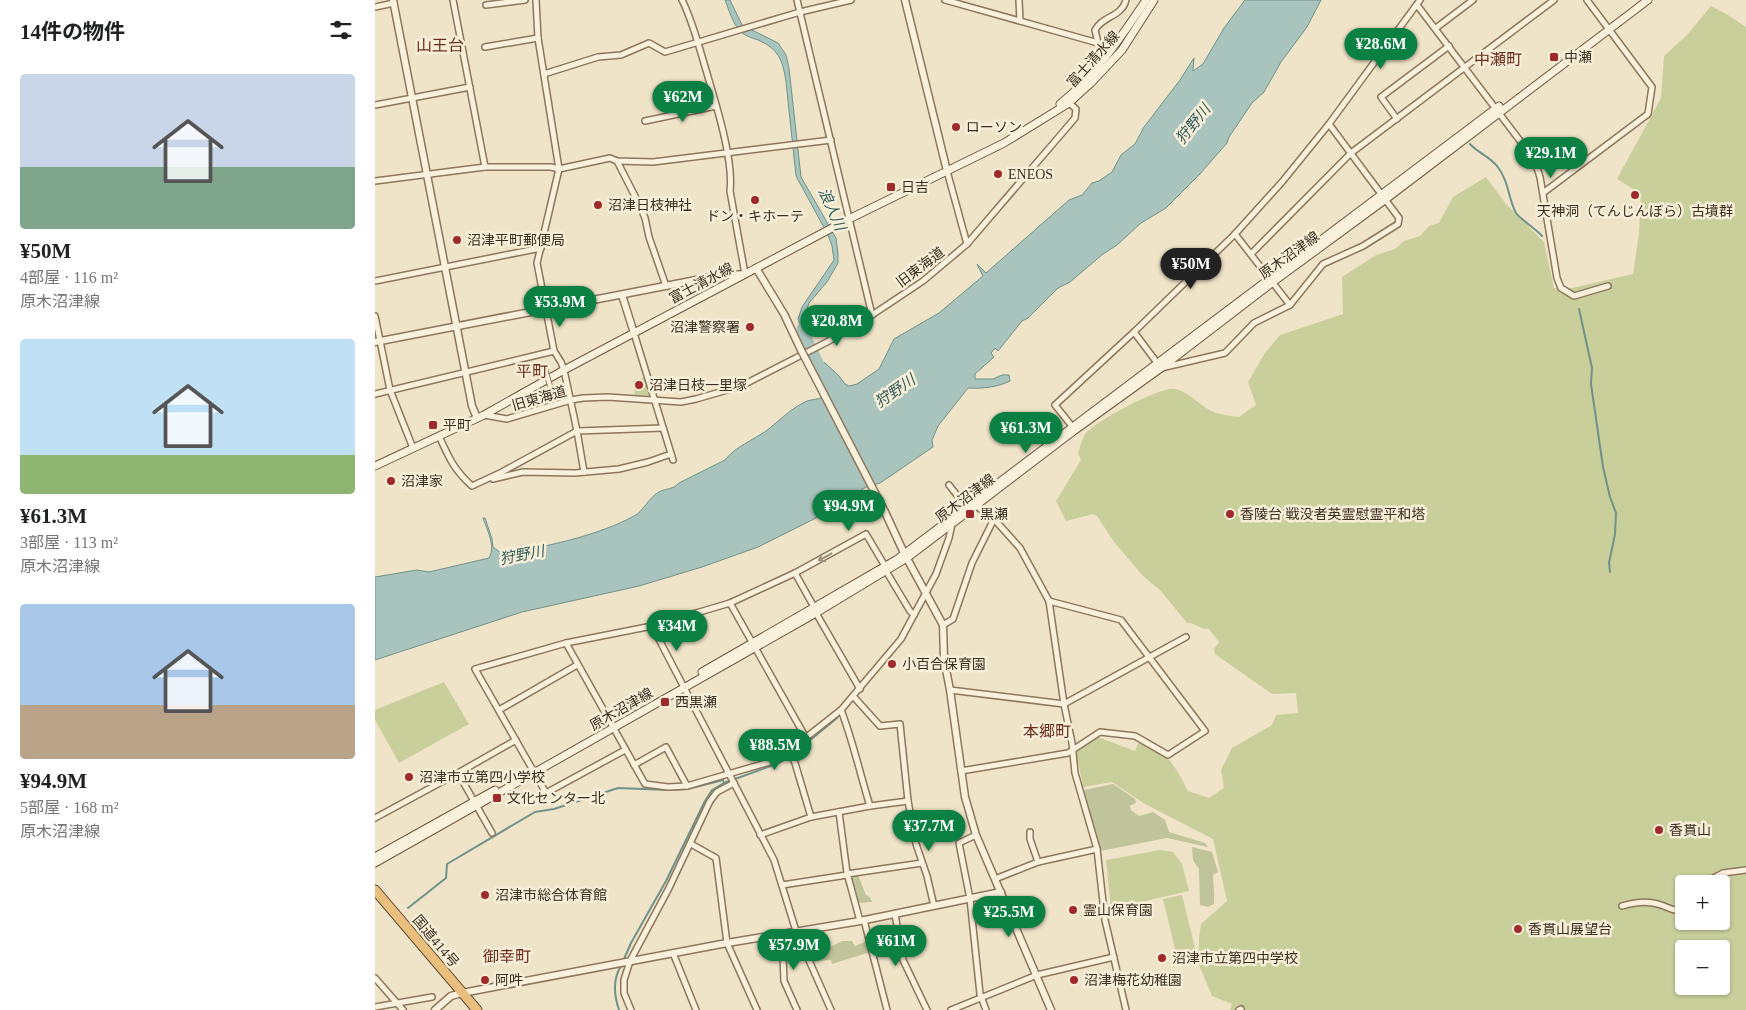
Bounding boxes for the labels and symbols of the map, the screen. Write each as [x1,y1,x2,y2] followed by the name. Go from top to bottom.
[1064,28,1122,90] street label: 富士清水線
[1340,28,1422,70] pin: ¥28.6M
[416,37,464,54] district label: 山王台
[1564,50,1592,65] place label: 中瀬
[1474,51,1522,68] district label: 中瀬町
[1548,51,1560,63] marker: 中瀬
[653,80,713,123] pin: ¥62M
[1173,100,1215,147] water label: 狩野川
[966,120,1022,135] place label: ローソン
[950,121,962,133] marker: ローソン
[1510,136,1592,179] pin: ¥29.1M
[1008,167,1053,182] place label: ENEOS
[992,168,1004,180] marker: ENEOS
[901,180,929,195] place label: 日吉
[885,181,897,193] marker: 日吉
[816,185,849,235] water label: 浪人川
[1629,189,1641,201] marker: 天神洞（てんじんぼら）古墳群
[749,194,761,206] marker: ドン・キホーテ
[608,198,692,213] place label: 沼津日枝神社
[592,199,604,211] marker: 沼津日枝神社
[1537,204,1733,219] place label: 天神洞（てんじんぼら）古墳群
[706,209,804,224] place label: ドン・キホーテ
[1257,229,1322,282] street label: 原木沼津線
[467,233,565,248] place label: 沼津平町郵便局
[451,234,463,246] marker: 沼津平町郵便局
[893,245,947,290] street label: 旧東海道
[1161,248,1221,290] pin: ¥50M
[667,260,736,306] street label: 富士清水線
[519,286,601,328] pin: ¥53.9M
[796,304,878,347] pin: ¥20.8M
[670,320,740,335] place label: 沼津警察署
[744,321,756,333] marker: 沼津警察署
[516,363,548,380] district label: 平町
[872,370,920,410] water label: 狩野川
[649,378,747,393] place label: 沼津日枝一里塚
[633,379,645,391] marker: 沼津日枝一里塚
[510,384,568,413] street label: 旧東海道
[985,412,1067,454] pin: ¥61.3M
[443,418,471,433] place label: 平町
[427,419,439,431] marker: 平町
[933,471,998,525] street label: 原木沼津線
[401,474,443,489] place label: 沼津家
[385,475,397,487] marker: 沼津家
[808,490,890,532] pin: ¥94.9M
[1240,506,1426,522] place label: 香陵台 戦没者英霊慰霊平和塔
[980,507,1008,522] place label: 黒瀬
[964,508,976,520] marker: 黒瀬
[1224,508,1236,520] marker: 香陵台 戦没者英霊慰霊平和塔
[498,542,548,567] water label: 狩野川
[819,552,833,562] one-way arrow
[647,610,707,652] pin: ¥34M
[902,657,986,672] place label: 小百合保育園
[886,658,898,670] marker: 小百合保育園
[587,685,655,733] street label: 原木沼津線
[675,695,717,710] place label: 西黒瀬
[659,696,671,708] marker: 西黒瀬
[1023,723,1071,740] district label: 本郷町
[734,728,816,771] pin: ¥88.5M
[419,769,545,785] place label: 沼津市立第四小学校
[403,771,415,783] marker: 沼津市立第四小学校
[507,790,605,806] place label: 文化センター北
[491,792,503,804] marker: 文化センター北
[888,810,970,852] pin: ¥37.7M
[1669,823,1711,838] place label: 香貫山
[1653,824,1665,836] marker: 香貫山
[495,888,607,903] place label: 沼津市総合体育館
[479,889,491,901] marker: 沼津市総合体育館
[968,896,1050,938] pin: ¥25.5M
[1083,903,1153,918] place label: 霊山保育園
[1067,904,1079,916] marker: 霊山保育園
[410,912,462,970] street label: 国道414号
[1528,921,1612,937] place label: 香貫山展望台
[1512,923,1524,935] marker: 香貫山展望台
[866,924,926,967] pin: ¥61M
[753,928,835,971] pin: ¥57.9M
[483,948,531,965] district label: 御幸町
[1172,950,1298,966] place label: 沼津市立第四中学校
[1156,952,1168,964] marker: 沼津市立第四中学校
[1084,972,1182,988] place label: 沼津梅花幼稚園
[495,973,523,988] place label: 阿吽
[479,974,491,986] marker: 阿吽
[1068,974,1080,986] marker: 沼津梅花幼稚園

